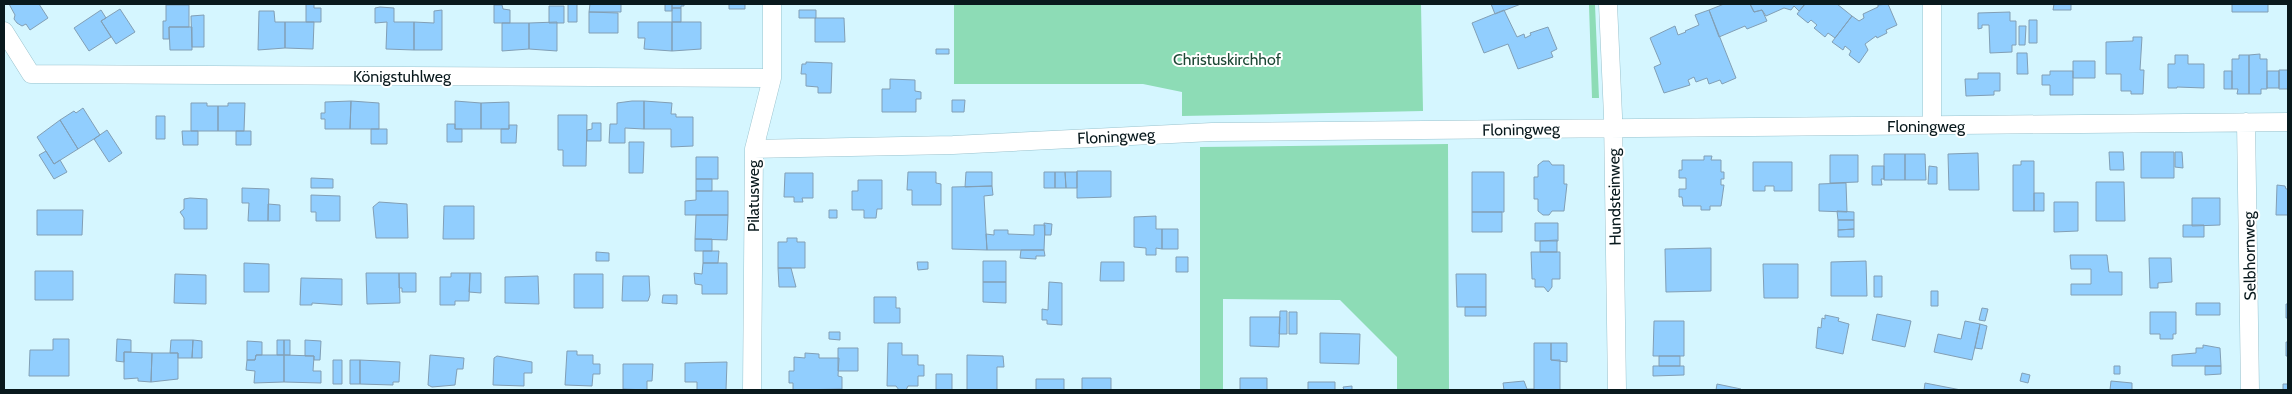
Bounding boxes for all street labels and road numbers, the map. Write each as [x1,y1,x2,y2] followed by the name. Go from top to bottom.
[353,67,452,86] street label: Königstuhlweg
[1887,117,1966,136] street label: Floningweg
[1482,119,1561,140] street label: Floningweg
[1077,125,1156,148] street label: Floningweg
[1604,147,1625,246] street label: Hundsteinweg
[744,159,763,232] street label: Pilatusweg
[2239,210,2260,301] street label: Selbhornweg

